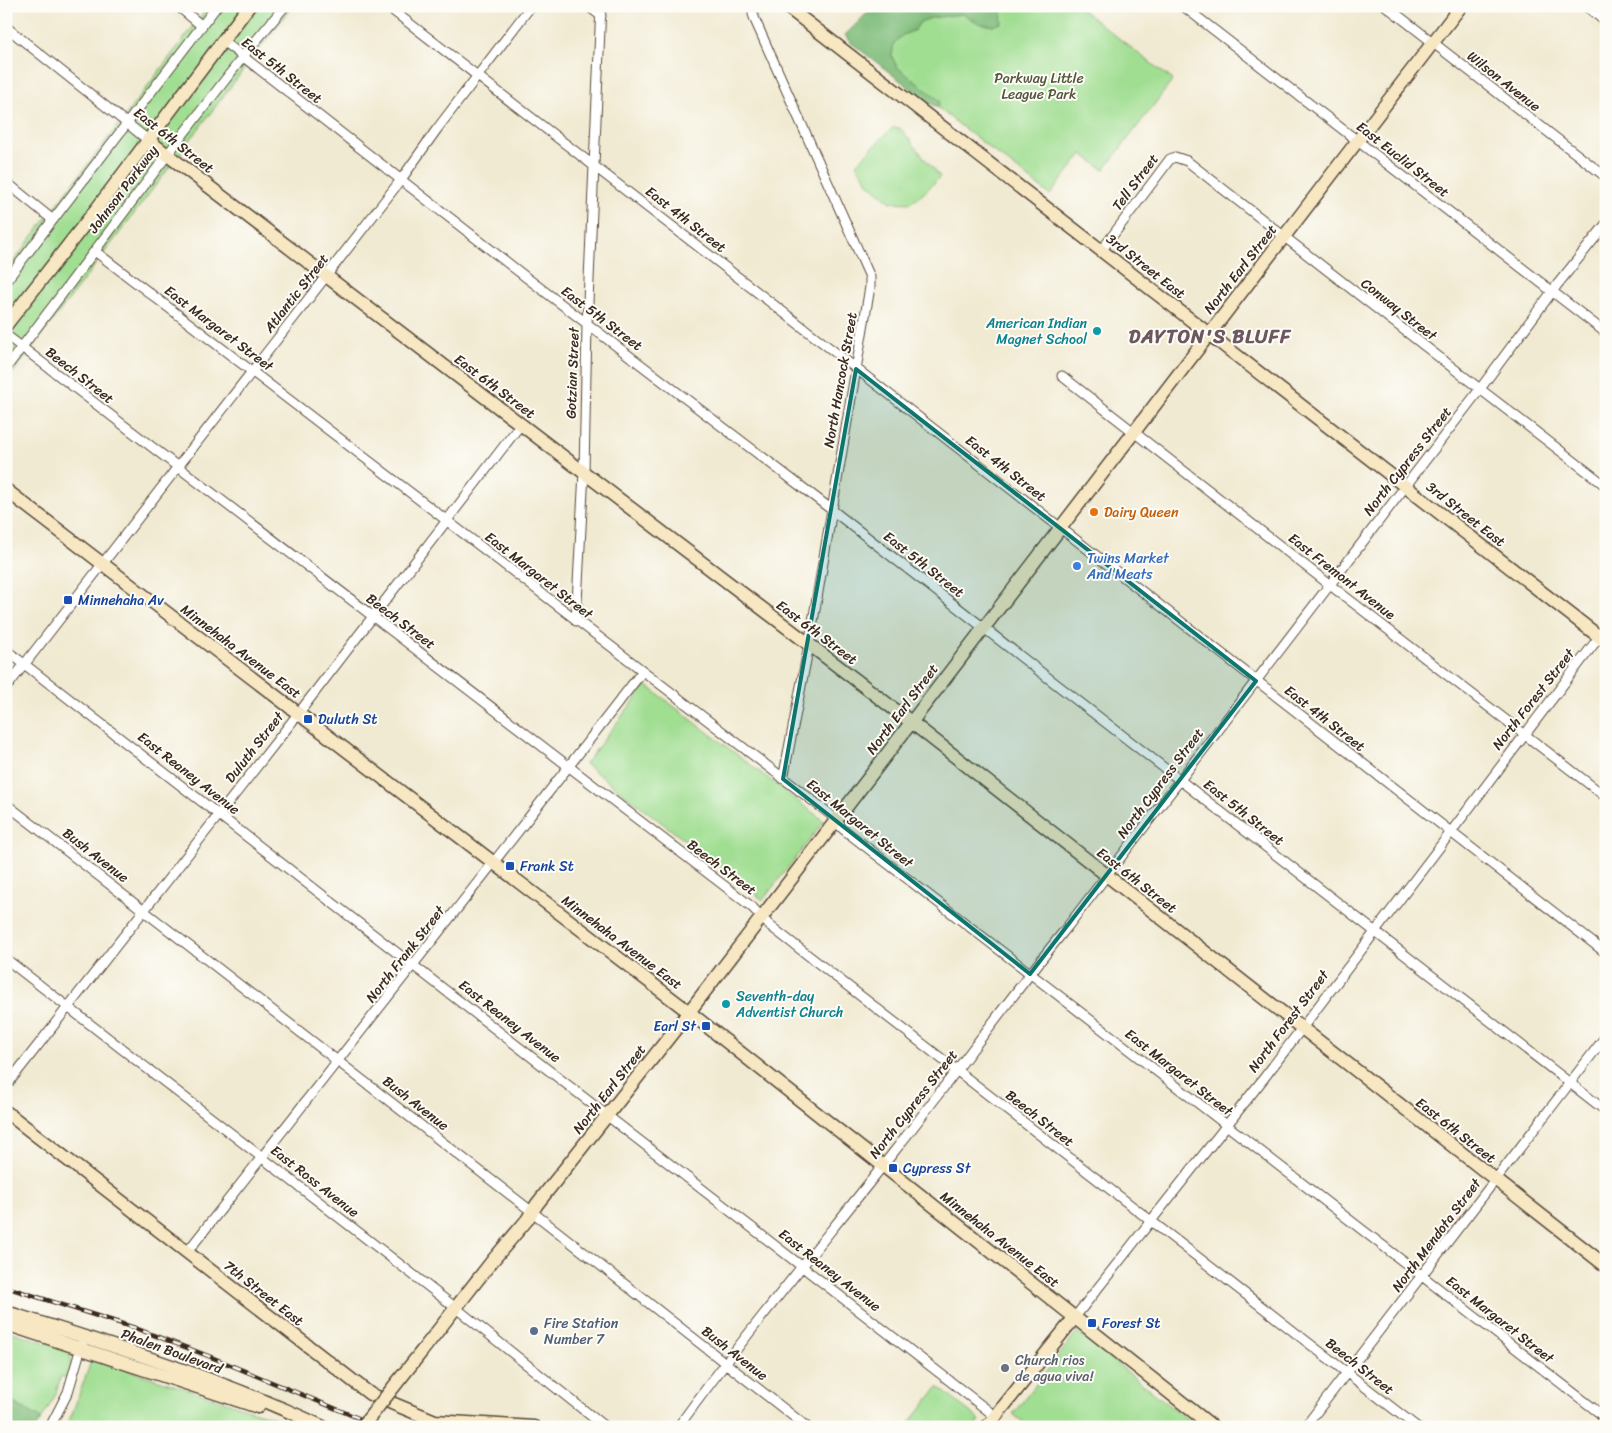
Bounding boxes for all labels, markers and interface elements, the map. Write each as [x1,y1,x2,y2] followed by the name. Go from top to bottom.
[236,31,328,110] street label: East 5th Street
[1461,44,1546,118] street label: Wilson Avenue
[994,66,1084,107] park label: Parkway Little League Park
[128,101,220,180] street label: East 6th Street
[1351,115,1455,204] street label: East Euclid Street
[81,139,165,240] street label: Johnson Parkway
[1106,148,1165,216] street label: Tell Street
[640,180,732,259] street label: East 4th Street
[1197,219,1284,320] street label: North Earl Street
[1100,227,1191,306] street label: 3rd Street East
[257,248,335,339] street label: Atlantic Street
[1355,271,1443,348] street label: Conway Street
[159,279,280,379] street label: East Margaret Street
[555,279,648,358] street label: East 5th Street
[816,310,865,450] street label: North Hancock Street
[985,311,1088,352] place label: American Indian Magnet School
[1129,320,1292,353] district label: DAYTON'S BLUFF
[1091,325,1103,337] marker: American Indian Magnet School
[558,326,587,419] street label: Gotzian Street
[40,340,120,410] street label: Beech Street
[449,347,541,425] street label: East 6th Street
[1357,401,1458,521] street label: North Cypress Street
[960,429,1052,508] street label: East 4th Street
[1420,475,1511,554] street label: 3rd Street East
[1104,500,1179,525] place label: Dairy Queen
[1088,506,1100,518] marker: Dairy Queen
[479,525,599,627] street label: East Margaret Street
[878,525,970,604] street label: East 5th Street
[1282,526,1401,627] street label: East Fremont Avenue
[1086,546,1170,587] place label: Twins Market And Meats
[1071,560,1083,572] marker: Twins Market And Meats
[360,587,441,656] street label: Beech Street
[78,588,164,613] place label: Minnehaha Av
[771,593,863,671] street label: East 6th Street
[62,594,74,606] marker: Minnehaha Av
[175,597,307,705] street label: Minnehaha Avenue East
[1486,642,1582,756] street label: North Forest Street
[860,658,945,760] street label: North Earl Street
[1279,679,1371,758] street label: East 4th Street
[218,705,291,789] street label: Duluth Street
[318,707,377,732] place label: Duluth St
[302,713,314,725] marker: Duluth St
[1110,723,1210,844] street label: North Cypress Street
[132,725,245,822] street label: East Reaney Avenue
[801,772,920,875] street label: East Margaret Street
[1198,773,1290,852] street label: East 5th Street
[57,821,134,890] street label: Bush Avenue
[681,833,762,902] street label: Beech Street
[1091,841,1183,920] street label: East 6th Street
[520,854,574,879] place label: Frank St
[504,860,516,872] marker: Frank St
[556,888,688,996] street label: Minnehaha Avenue East
[359,899,452,1009] street label: North Frank Street
[1241,963,1336,1078] street label: North Forest Street
[453,973,566,1070] street label: East Reaney Avenue
[735,984,843,1025] place label: Seventh-day Adventist Church
[720,998,732,1010] marker: Seventh-day Adventist Church
[653,1014,697,1039] place label: Earl St
[700,1020,712,1032] marker: Earl St
[1119,1022,1239,1124] street label: East Margaret Street
[566,1039,653,1140] street label: North Earl Street
[863,1044,964,1164] street label: North Cypress Street
[377,1069,454,1138] street label: Bush Avenue
[1000,1083,1080,1153] street label: Beech Street
[1410,1091,1502,1170] street label: East 6th Street
[265,1139,365,1224] street label: East Ross Avenue
[903,1156,972,1181] place label: Cypress St
[887,1162,899,1174] marker: Cypress St
[1385,1172,1488,1298] street label: North Mendota Street
[934,1185,1065,1294] street label: Minnehaha Avenue East
[773,1222,886,1319] street label: East Reaney Avenue
[218,1254,309,1333] street label: 7th Street East
[1440,1269,1560,1371] street label: East Margaret Street
[544,1311,619,1352] place label: Fire Station Number 7
[1102,1311,1160,1336] place label: Forest St
[1086,1317,1098,1329] marker: Forest St
[696,1319,773,1388] street label: Bush Avenue
[118,1322,228,1382] street label: Phalen Boulevard
[528,1325,540,1337] marker: Fire Station Number 7
[1320,1331,1400,1401] street label: Beech Street
[1015,1348,1094,1389] place label: Church rios de agua viva!
[999,1362,1011,1374] marker: Church rios de agua viva!

